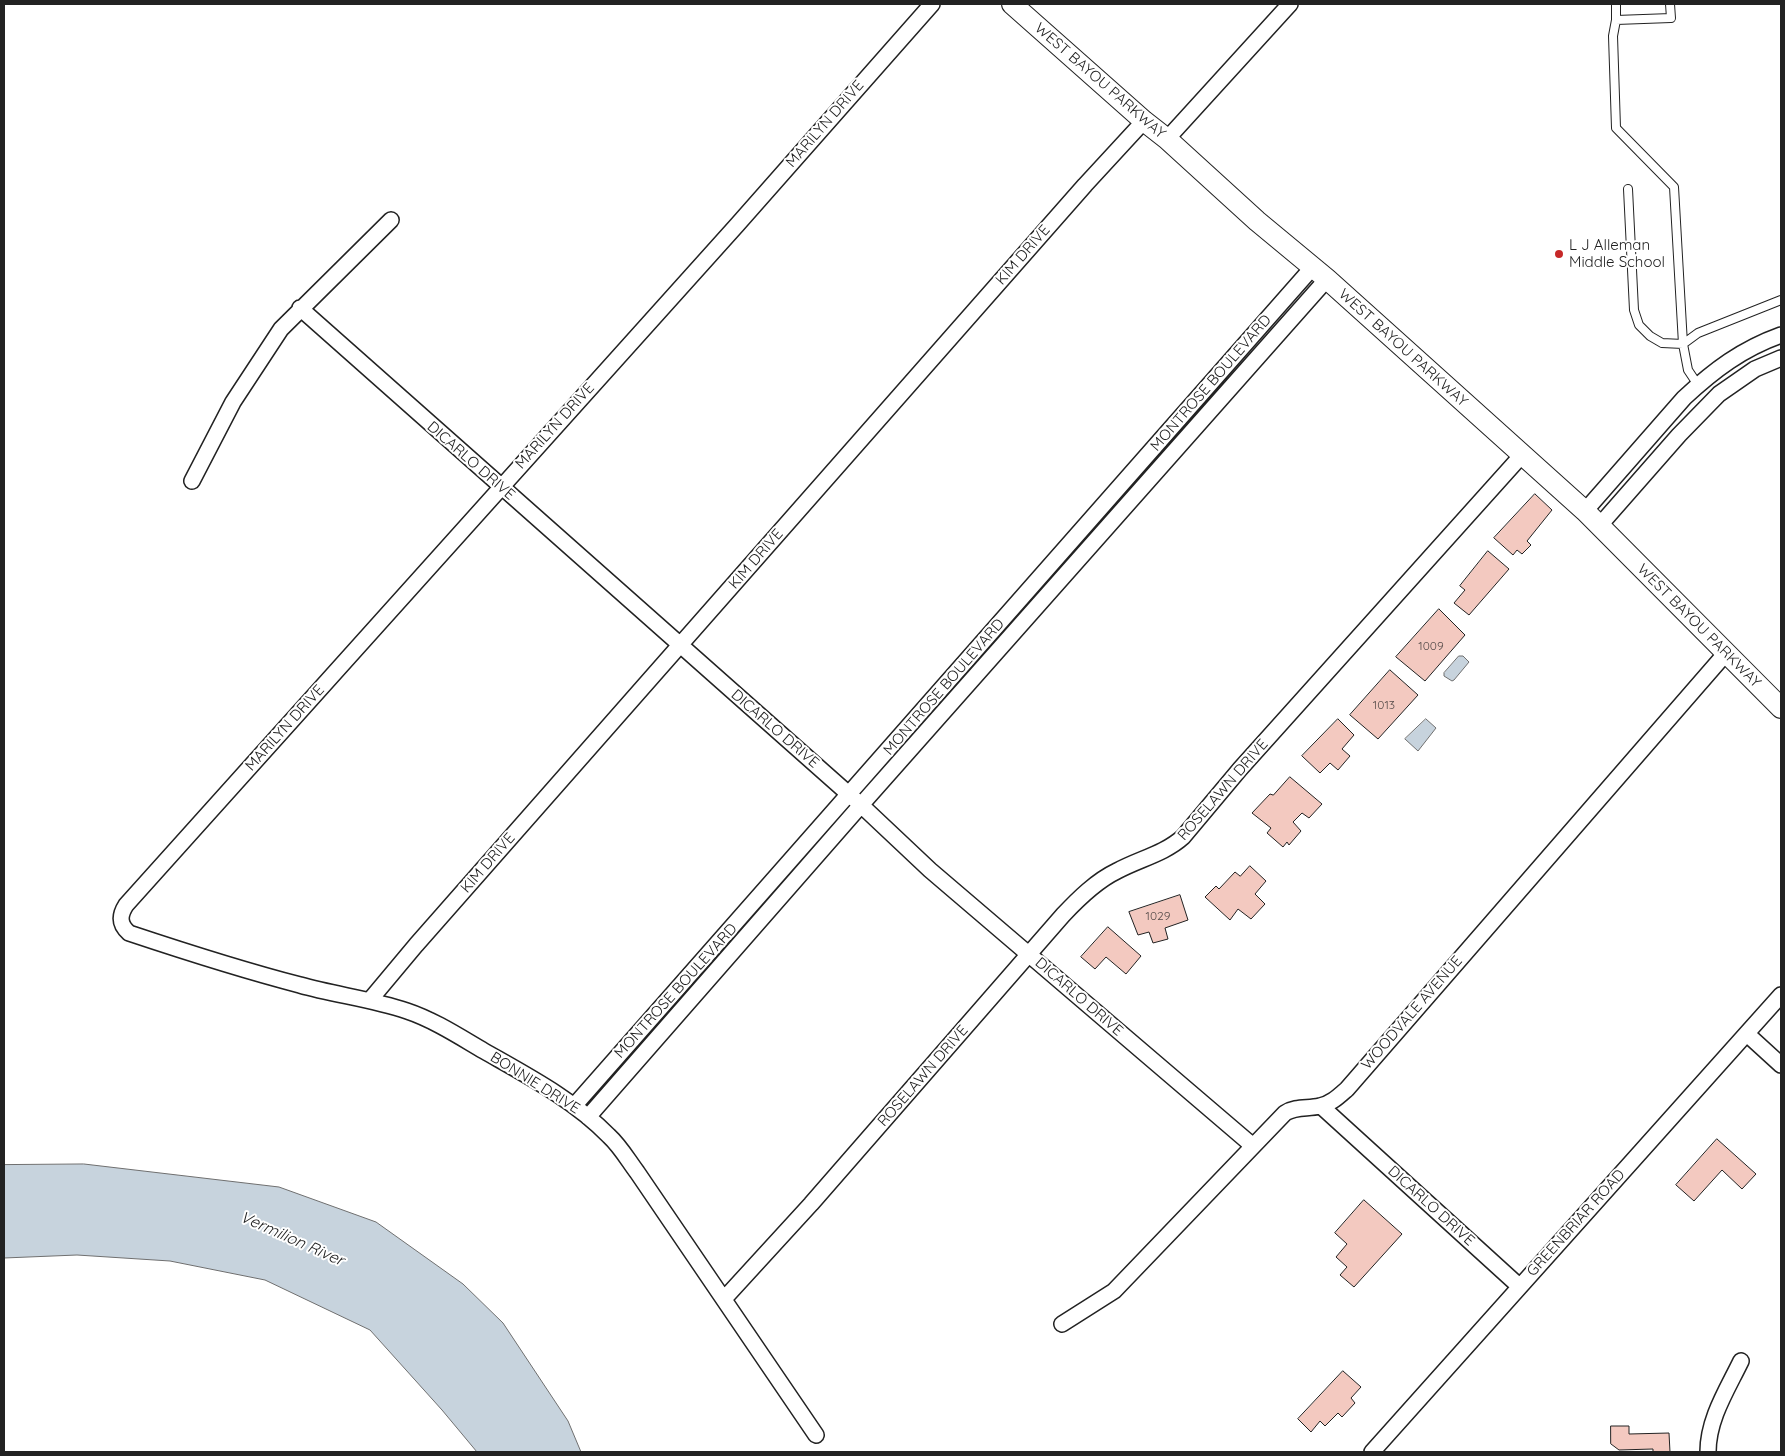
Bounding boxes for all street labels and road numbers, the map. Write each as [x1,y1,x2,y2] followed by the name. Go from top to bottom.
[1031,19,1169,143] street label: WEST BAYOU PARKWAY
[782,77,868,171] street label: MARILYN DRIVE
[992,221,1054,289] street label: KIM DRIVE
[1335,285,1471,411] street label: WEST BAYOU PARKWAY
[1147,311,1275,455] street label: MONTROSE BOULEVARD
[512,379,598,473] street label: MARILYN DRIVE
[423,418,519,504] street label: DICARLO DRIVE
[725,525,787,593] street label: KIM DRIVE
[1633,560,1765,692] street label: WEST BAYOU PARKWAY
[880,615,1008,759] street label: MONTROSE BOULEVARD
[242,681,328,775] street label: MARILYN DRIVE
[727,686,823,772] street label: DICARLO DRIVE
[1174,736,1272,844] street label: ROSELAWN DRIVE
[457,829,519,897] street label: KIM DRIVE
[611,920,741,1062] street label: MONTROSE BOULEVARD
[1358,952,1466,1074] street label: WOODVALE AVENUE
[1031,954,1127,1040] street label: DICARLO DRIVE
[874,1022,972,1130] street label: ROSELAWN DRIVE
[487,1048,583,1118] street label: BONNIE DRIVE
[1384,1162,1478,1250] street label: DICARLO DRIVE
[1523,1166,1629,1280] street label: GREENBRIAR ROAD

